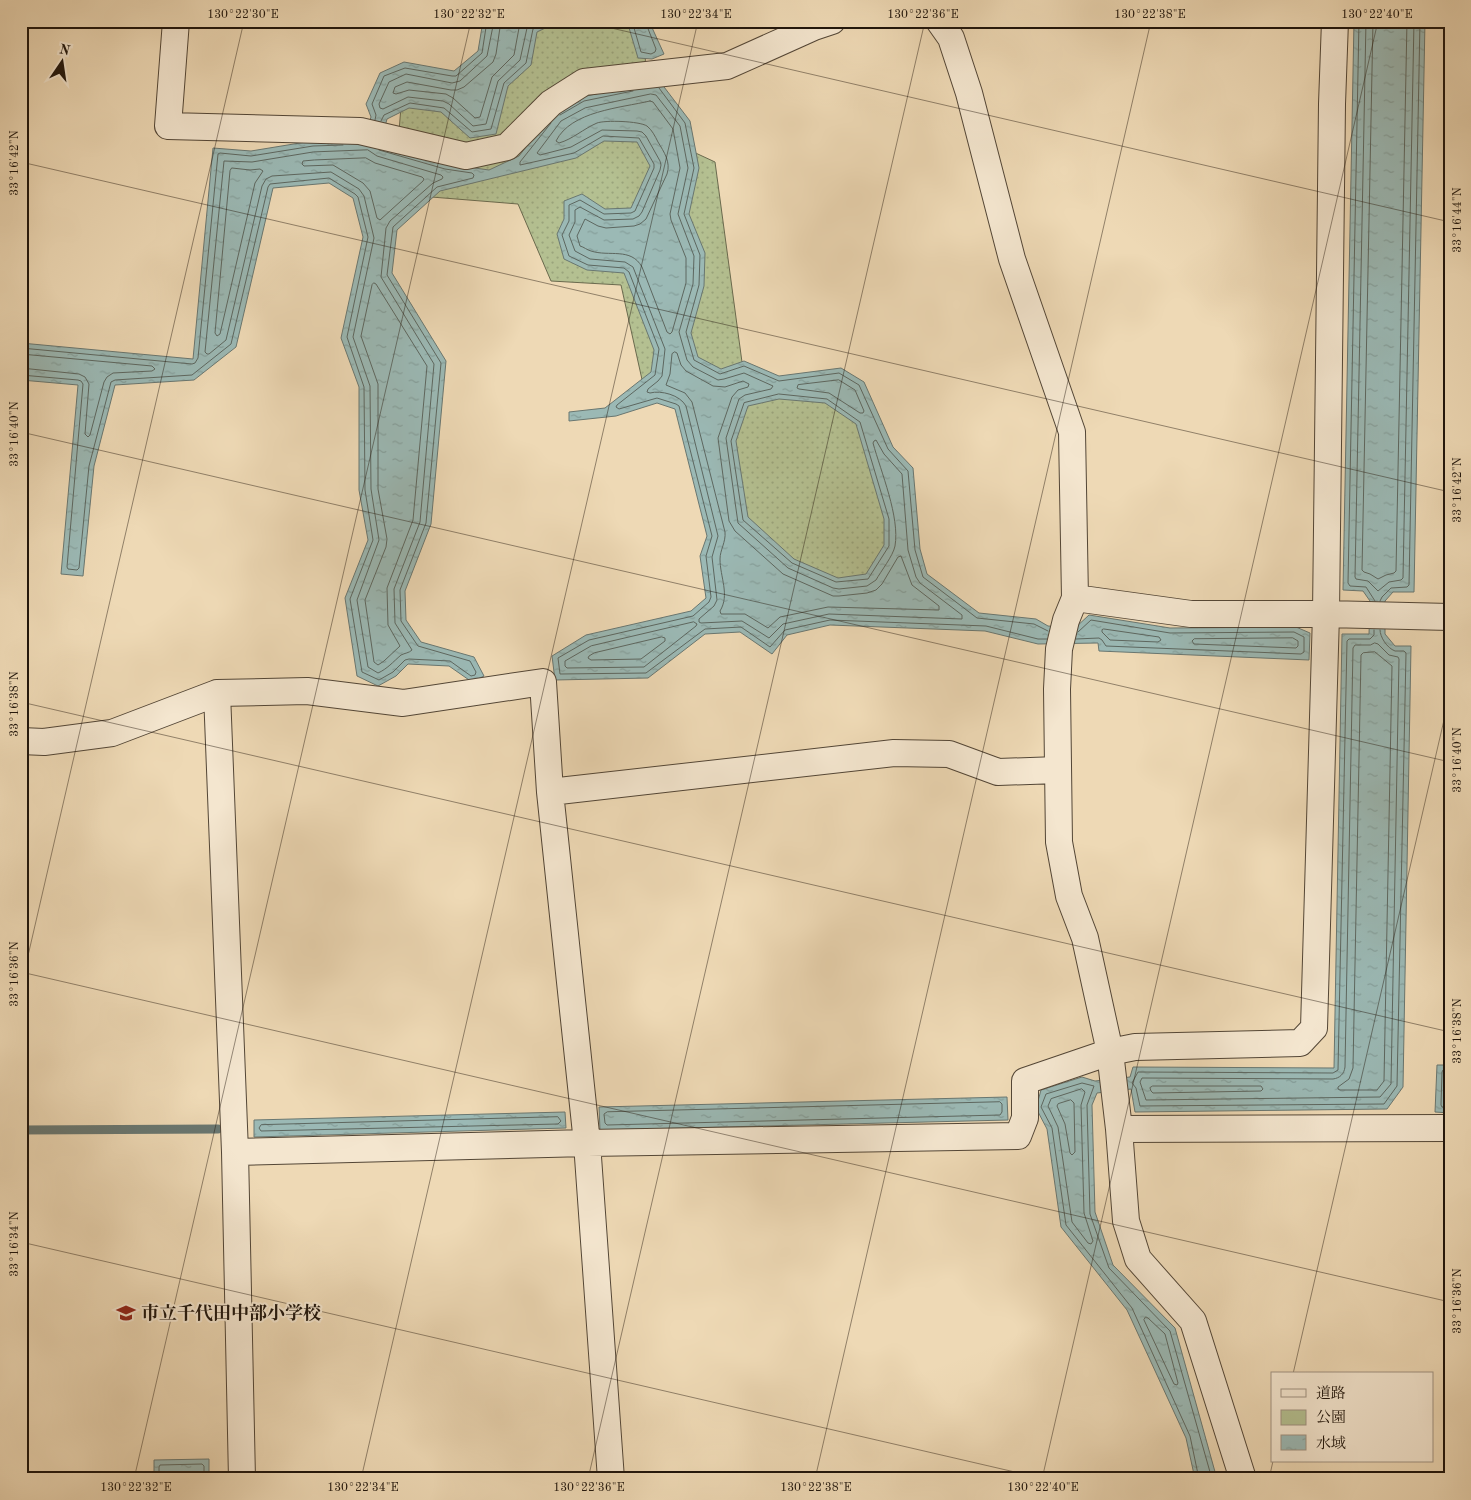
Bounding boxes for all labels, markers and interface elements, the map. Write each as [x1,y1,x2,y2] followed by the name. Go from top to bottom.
[207,9,279,21] text: 130°22'30"E
[433,9,505,21] text: 130°22'32"E
[660,9,732,21] text: 130°22'34"E
[887,9,959,21] text: 130°22'36"E
[1114,9,1186,21] text: 130°22'38"E
[1341,9,1413,21] text: 130°22'40"E
[38,38,88,88] north arrow
[58,42,72,58] text: N
[9,130,21,196] text: 33°16'42"N
[1452,187,1464,253] text: 33°16'44"N
[9,401,21,467] text: 33°16'40"N
[1452,457,1464,523] text: 33°16'42"N
[9,671,21,737] text: 33°16'38"N
[1452,727,1464,793] text: 33°16'40"N
[9,941,21,1007] text: 33°16'36"N
[1452,998,1464,1064] text: 33°16'38"N
[9,1211,21,1277] text: 33°16'34"N
[1452,1268,1464,1334] text: 33°16'36"N
[115,1302,137,1324] school or university icon: 市立千代田中部小学校
[141,1303,321,1323] place label: 市立千代田中部小学校
[1271,1372,1434,1462] legend
[1316,1385,1346,1402] text: 道路
[1316,1409,1346,1426] text: 公園
[1316,1435,1346,1452] text: 水域
[100,1482,172,1494] text: 130°22'32"E
[327,1482,399,1494] text: 130°22'34"E
[553,1482,625,1494] text: 130°22'36"E
[780,1482,852,1494] text: 130°22'38"E
[1007,1482,1079,1494] text: 130°22'40"E

